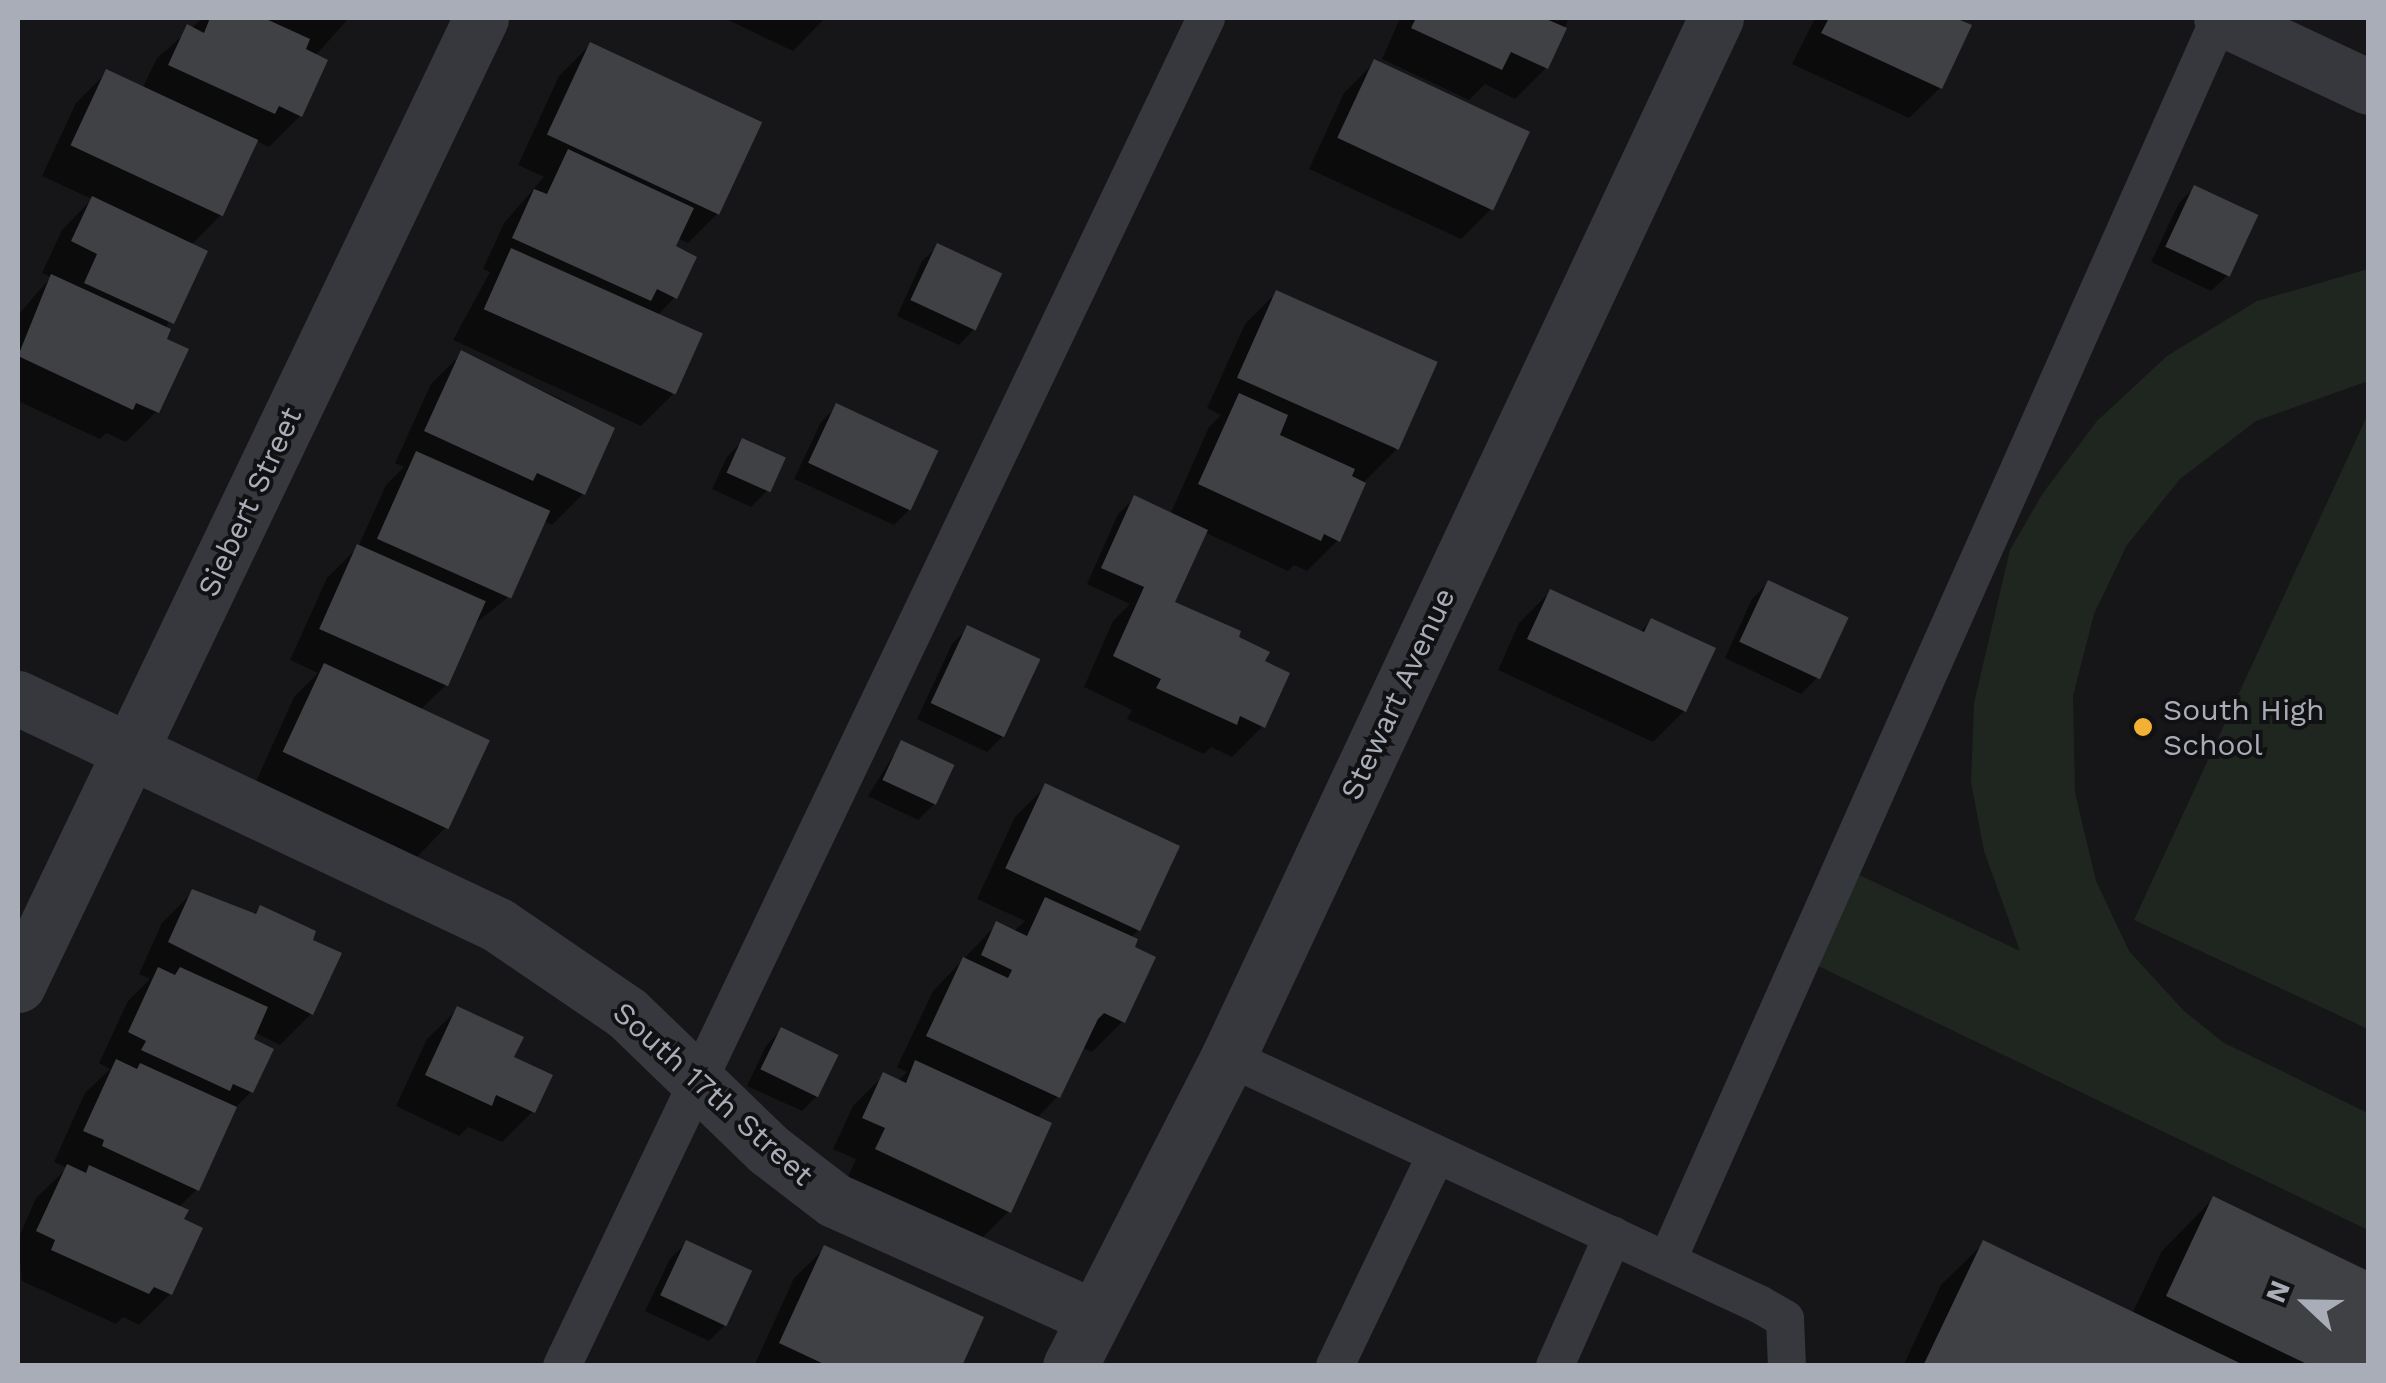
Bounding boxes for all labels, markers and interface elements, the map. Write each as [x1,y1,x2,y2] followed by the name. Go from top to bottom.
[190,402,310,602] street label: Siebert Street
[1333,582,1463,806] street label: Stewart Avenue
[2163,692,2325,762] place label: South High School
[2132,716,2154,738] marker: South High School
[605,995,821,1193] street label: South 17th Street
[2256,1253,2356,1353] north arrow
[2259,1276,2297,1307] text: N

